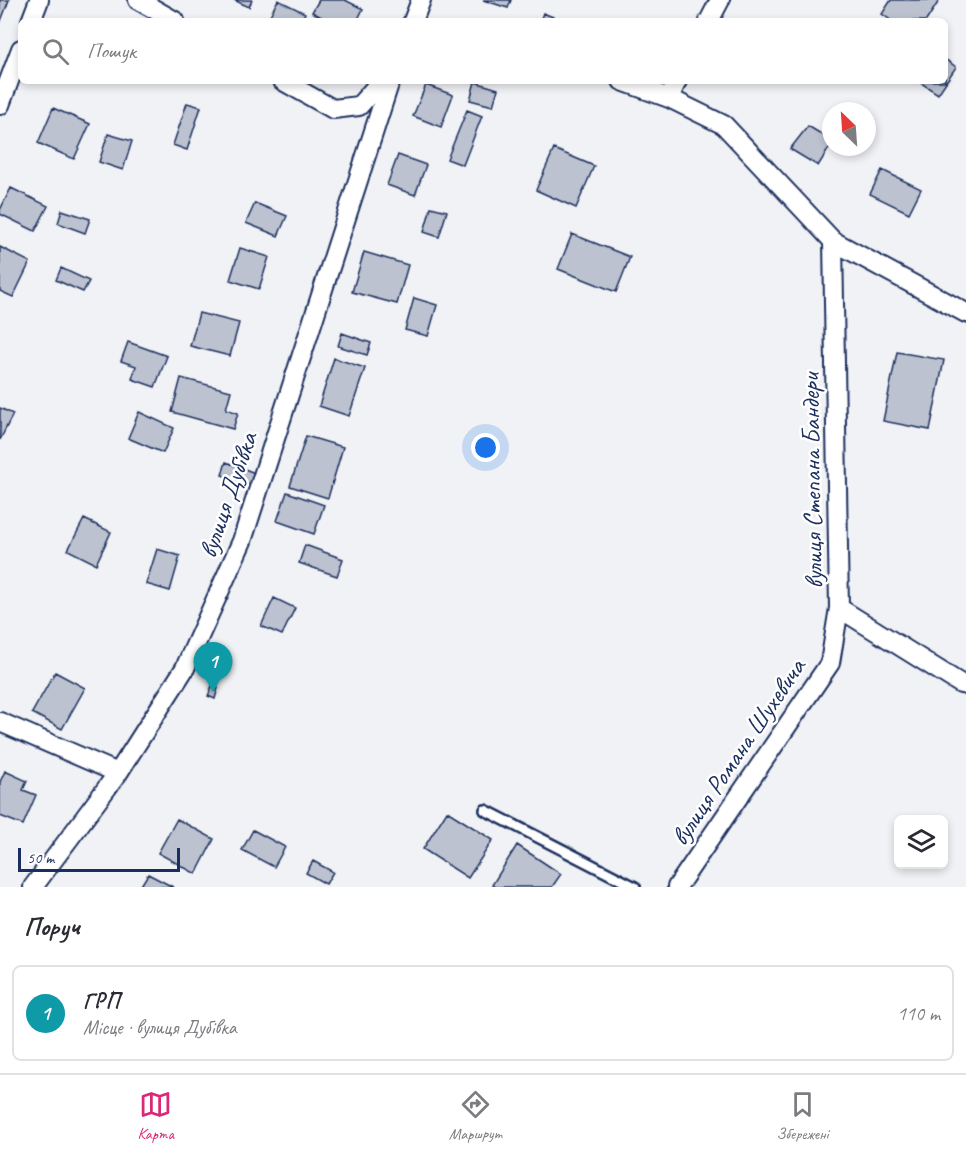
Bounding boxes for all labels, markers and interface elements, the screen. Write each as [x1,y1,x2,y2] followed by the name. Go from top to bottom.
[18,18,948,84] search box
[39,35,72,68] icon: search
[87,37,136,65] text: Пошук
[822,102,876,156] north arrow
[794,370,830,589] street label: вулиця Степана Бандери
[191,426,265,562] street label: вулиця Дубівка
[471,433,500,462] your location
[194,642,232,692] pin: 1
[663,651,814,852] street label: вулиця Романа Шухевича
[894,815,948,869] map controls
[894,815,948,869] button: layers
[18,845,180,872] scale bar
[27,848,54,868] text: 50 m
[24,910,80,943] text: Поруч
[83,987,120,1015] text: ГРП
[41,1001,50,1026] text: 1
[897,1001,940,1026] text: 110 m
[83,1015,236,1040] text: Місце · вулиця Дубівка
[137,1088,174,1144] tab: Карта
[449,1088,502,1144] tab: Маршрут
[776,1088,829,1144] tab: Збережені

